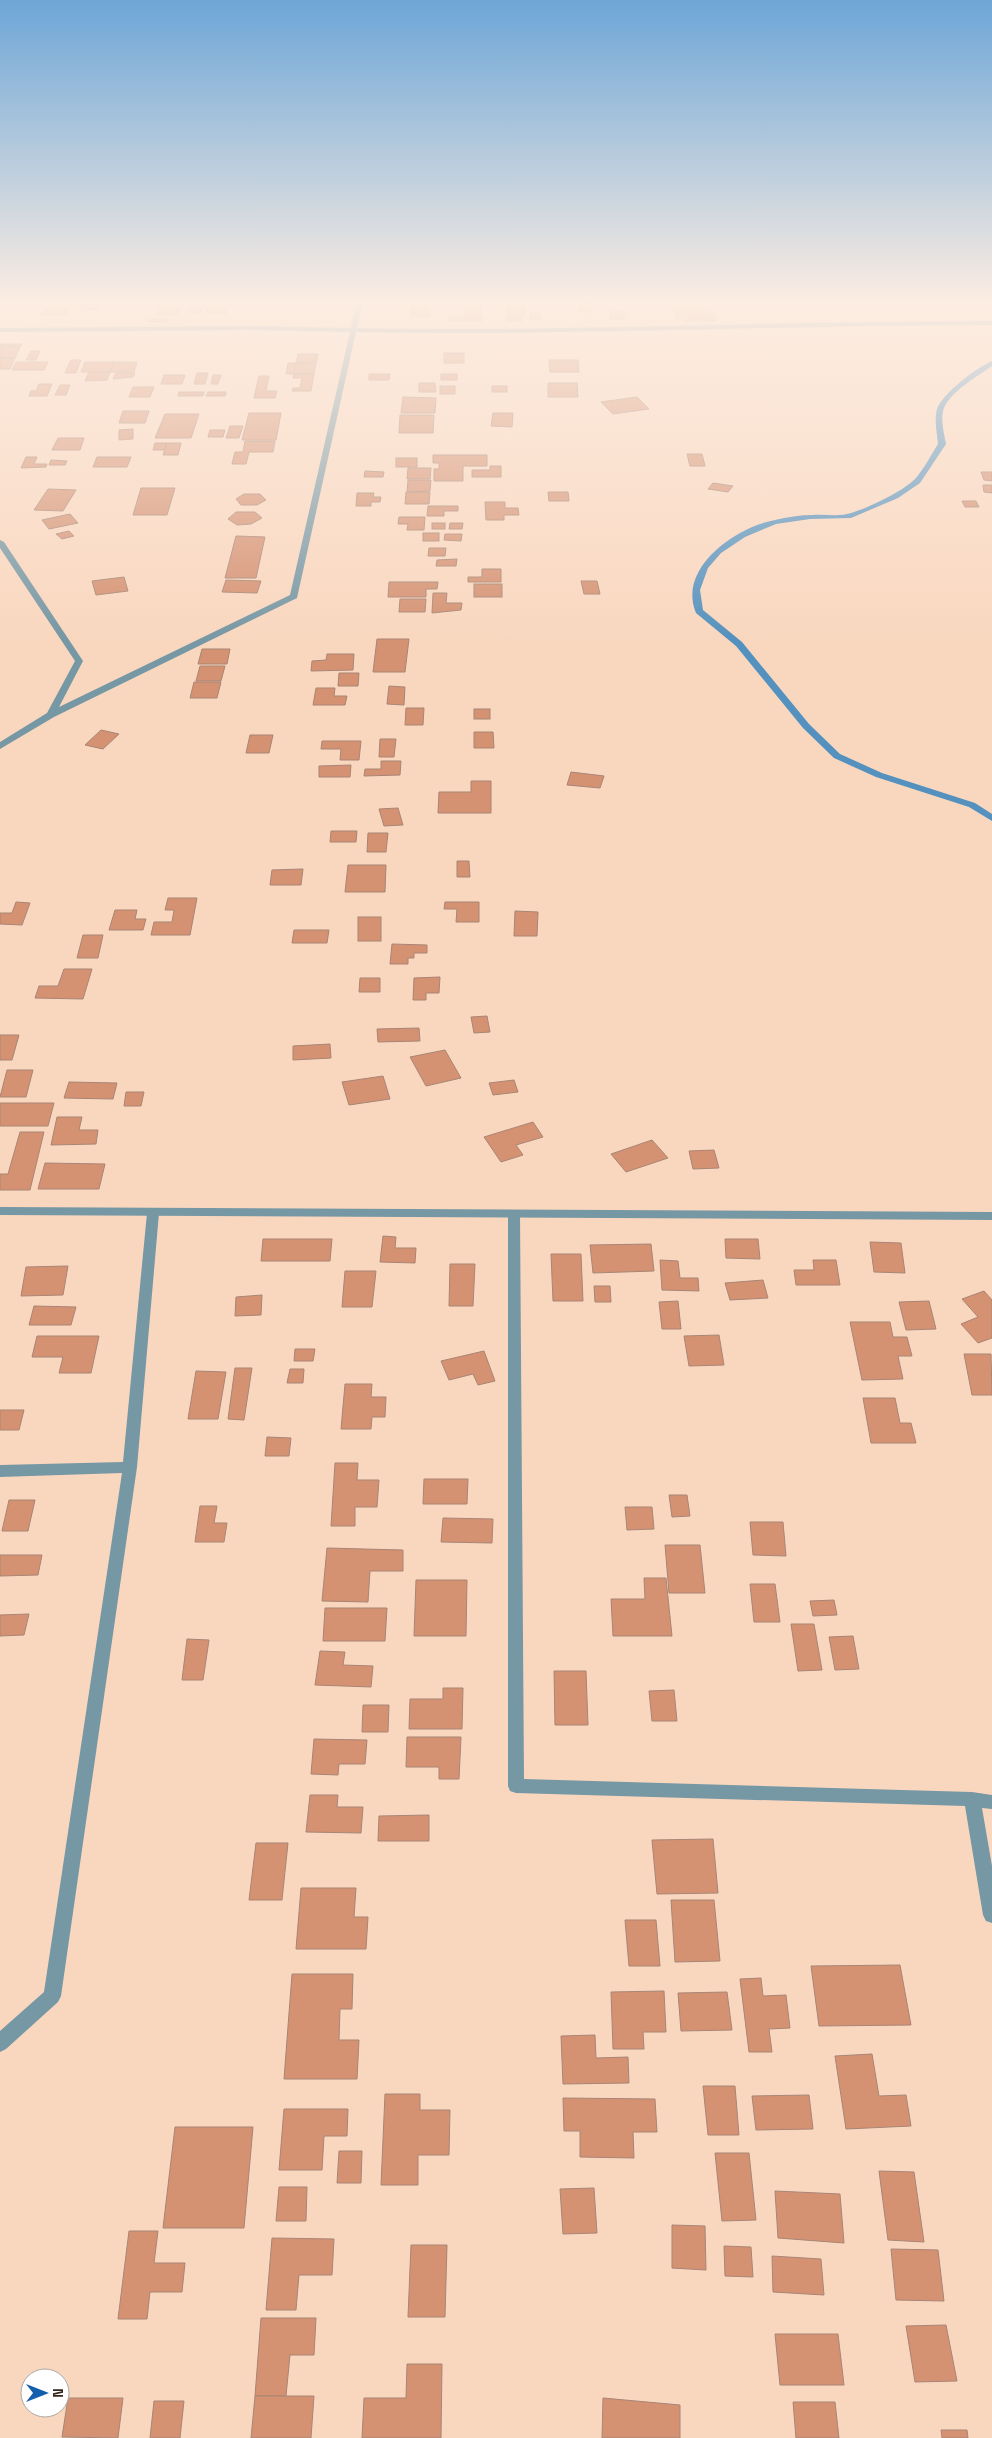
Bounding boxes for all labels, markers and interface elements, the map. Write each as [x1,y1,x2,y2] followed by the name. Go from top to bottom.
[20,2368,70,2418] north arrow
[49,2388,67,2398] text: N

